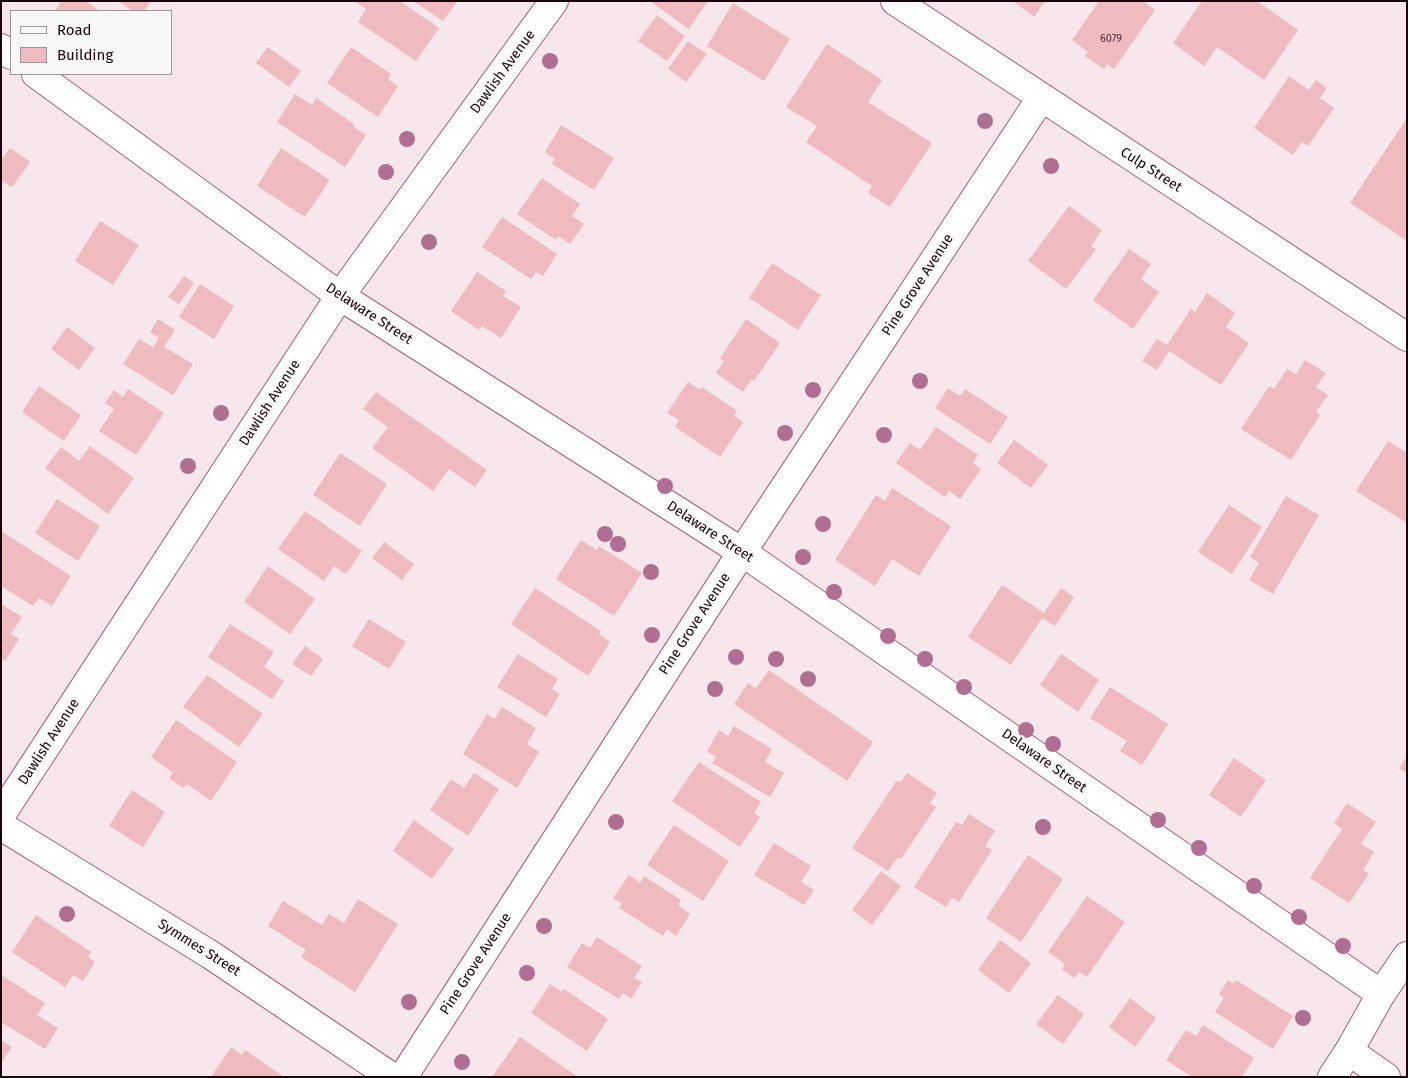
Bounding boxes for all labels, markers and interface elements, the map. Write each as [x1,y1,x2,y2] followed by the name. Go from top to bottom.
[10,10,172,75] legend
[57,21,92,39] text: Road
[467,27,539,117] street label: Dawlish Avenue
[1100,32,1122,46] house number: 6079
[57,46,113,64] text: Building
[1117,144,1185,196] street label: Culp Street
[879,231,957,339] street label: Pine Grove Avenue
[322,280,416,348] street label: Delaware Street
[236,357,304,449] street label: Dawlish Avenue
[663,498,757,566] street label: Delaware Street
[656,570,734,678] street label: Pine Grove Avenue
[15,696,83,788] street label: Dawlish Avenue
[998,725,1090,797] street label: Delaware Street
[437,910,515,1018] street label: Pine Grove Avenue
[155,916,243,980] street label: Symmes Street

